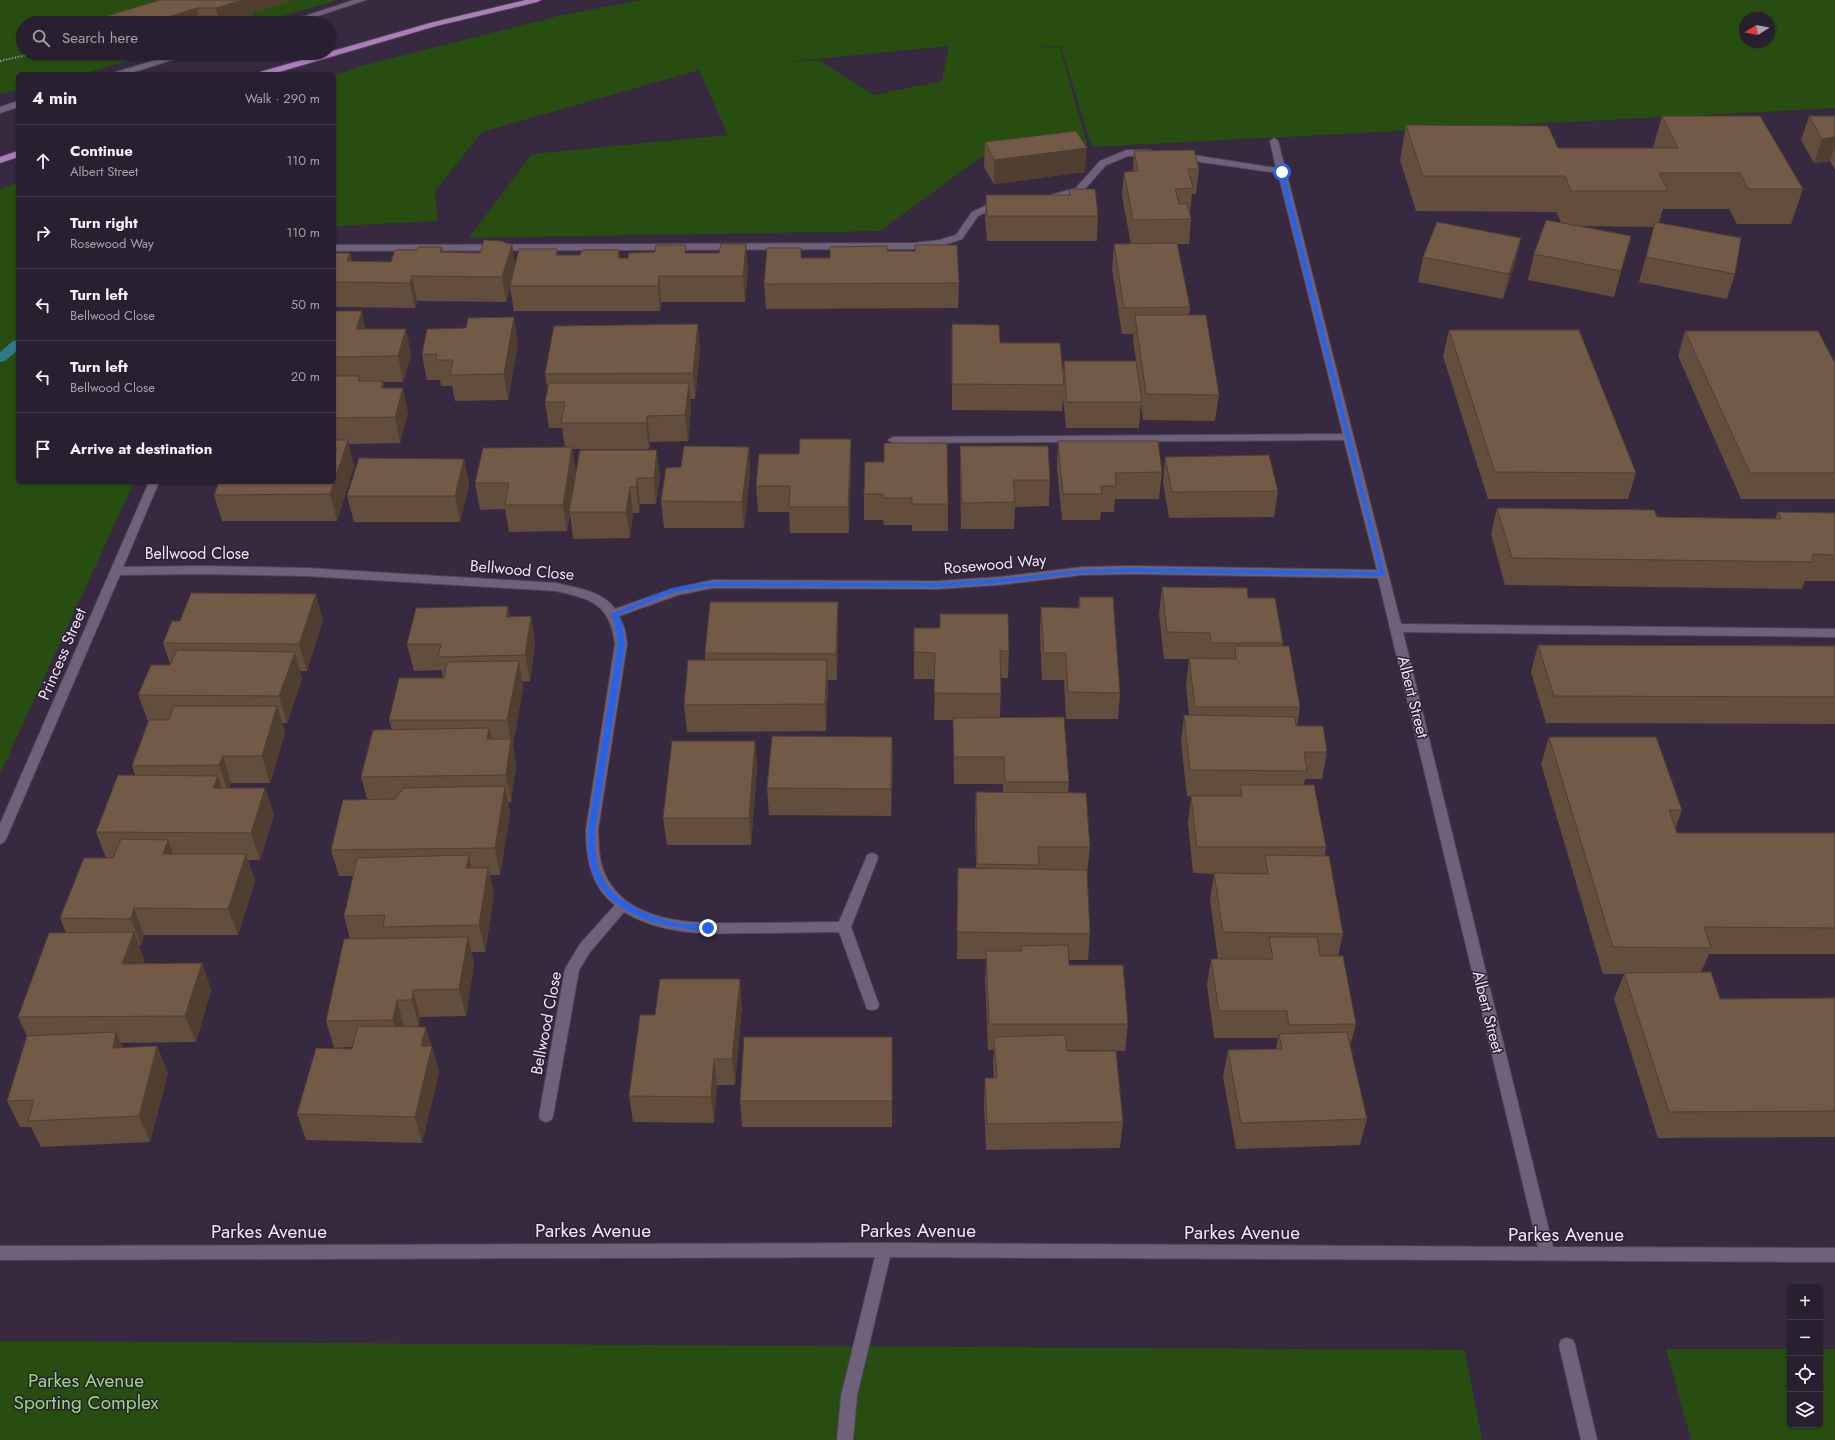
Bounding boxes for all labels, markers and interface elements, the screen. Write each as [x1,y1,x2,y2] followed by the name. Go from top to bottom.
[1739,12,1775,48] north arrow
[16,16,336,60] search box
[30,27,52,49] icon: search
[62,27,138,49] text: Search here
[32,86,77,110] text: 4 min
[245,89,320,108] text: Walk · 290 m
[70,140,133,162] text: Continue
[32,150,54,172] icon: ahead
[286,151,320,170] text: 110 m
[70,162,138,181] text: Albert Street
[1273,163,1291,181] route start
[70,212,138,234] text: Turn right
[32,222,54,244] icon: right
[286,223,320,242] text: 110 m
[70,234,154,253] text: Rosewood Way
[70,284,128,306] text: Turn left
[32,294,54,316] icon: left
[291,295,320,314] text: 50 m
[70,306,155,325] text: Bellwood Close
[70,356,128,378] text: Turn left
[32,366,54,388] icon: left
[291,367,320,386] text: 20 m
[70,378,155,397] text: Bellwood Close
[32,438,54,460] icon: arrive
[70,438,212,460] text: Arrive at destination
[145,542,249,565] street label: Bellwood Close
[943,548,1048,580] street label: Rosewood Way
[469,554,575,586] street label: Bellwood Close
[32,604,92,704] street label: Princess Street
[1392,654,1434,741] street label: Albert Street
[699,919,717,937] route end
[525,969,567,1077] street label: Bellwood Close
[1467,969,1509,1056] street label: Albert Street
[535,1217,651,1244] street label: Parkes Avenue
[860,1217,976,1244] street label: Parkes Avenue
[211,1218,327,1245] street label: Parkes Avenue
[1184,1219,1300,1246] street label: Parkes Avenue
[1508,1221,1624,1248] street label: Parkes Avenue
[1787,1284,1823,1428] map controls
[1787,1284,1823,1320] button: +
[1787,1320,1823,1356] button: −
[1787,1356,1823,1392] button: locate
[13,1367,159,1416] park label: Parkes Avenue Sporting Complex
[1787,1392,1823,1428] button: layers

